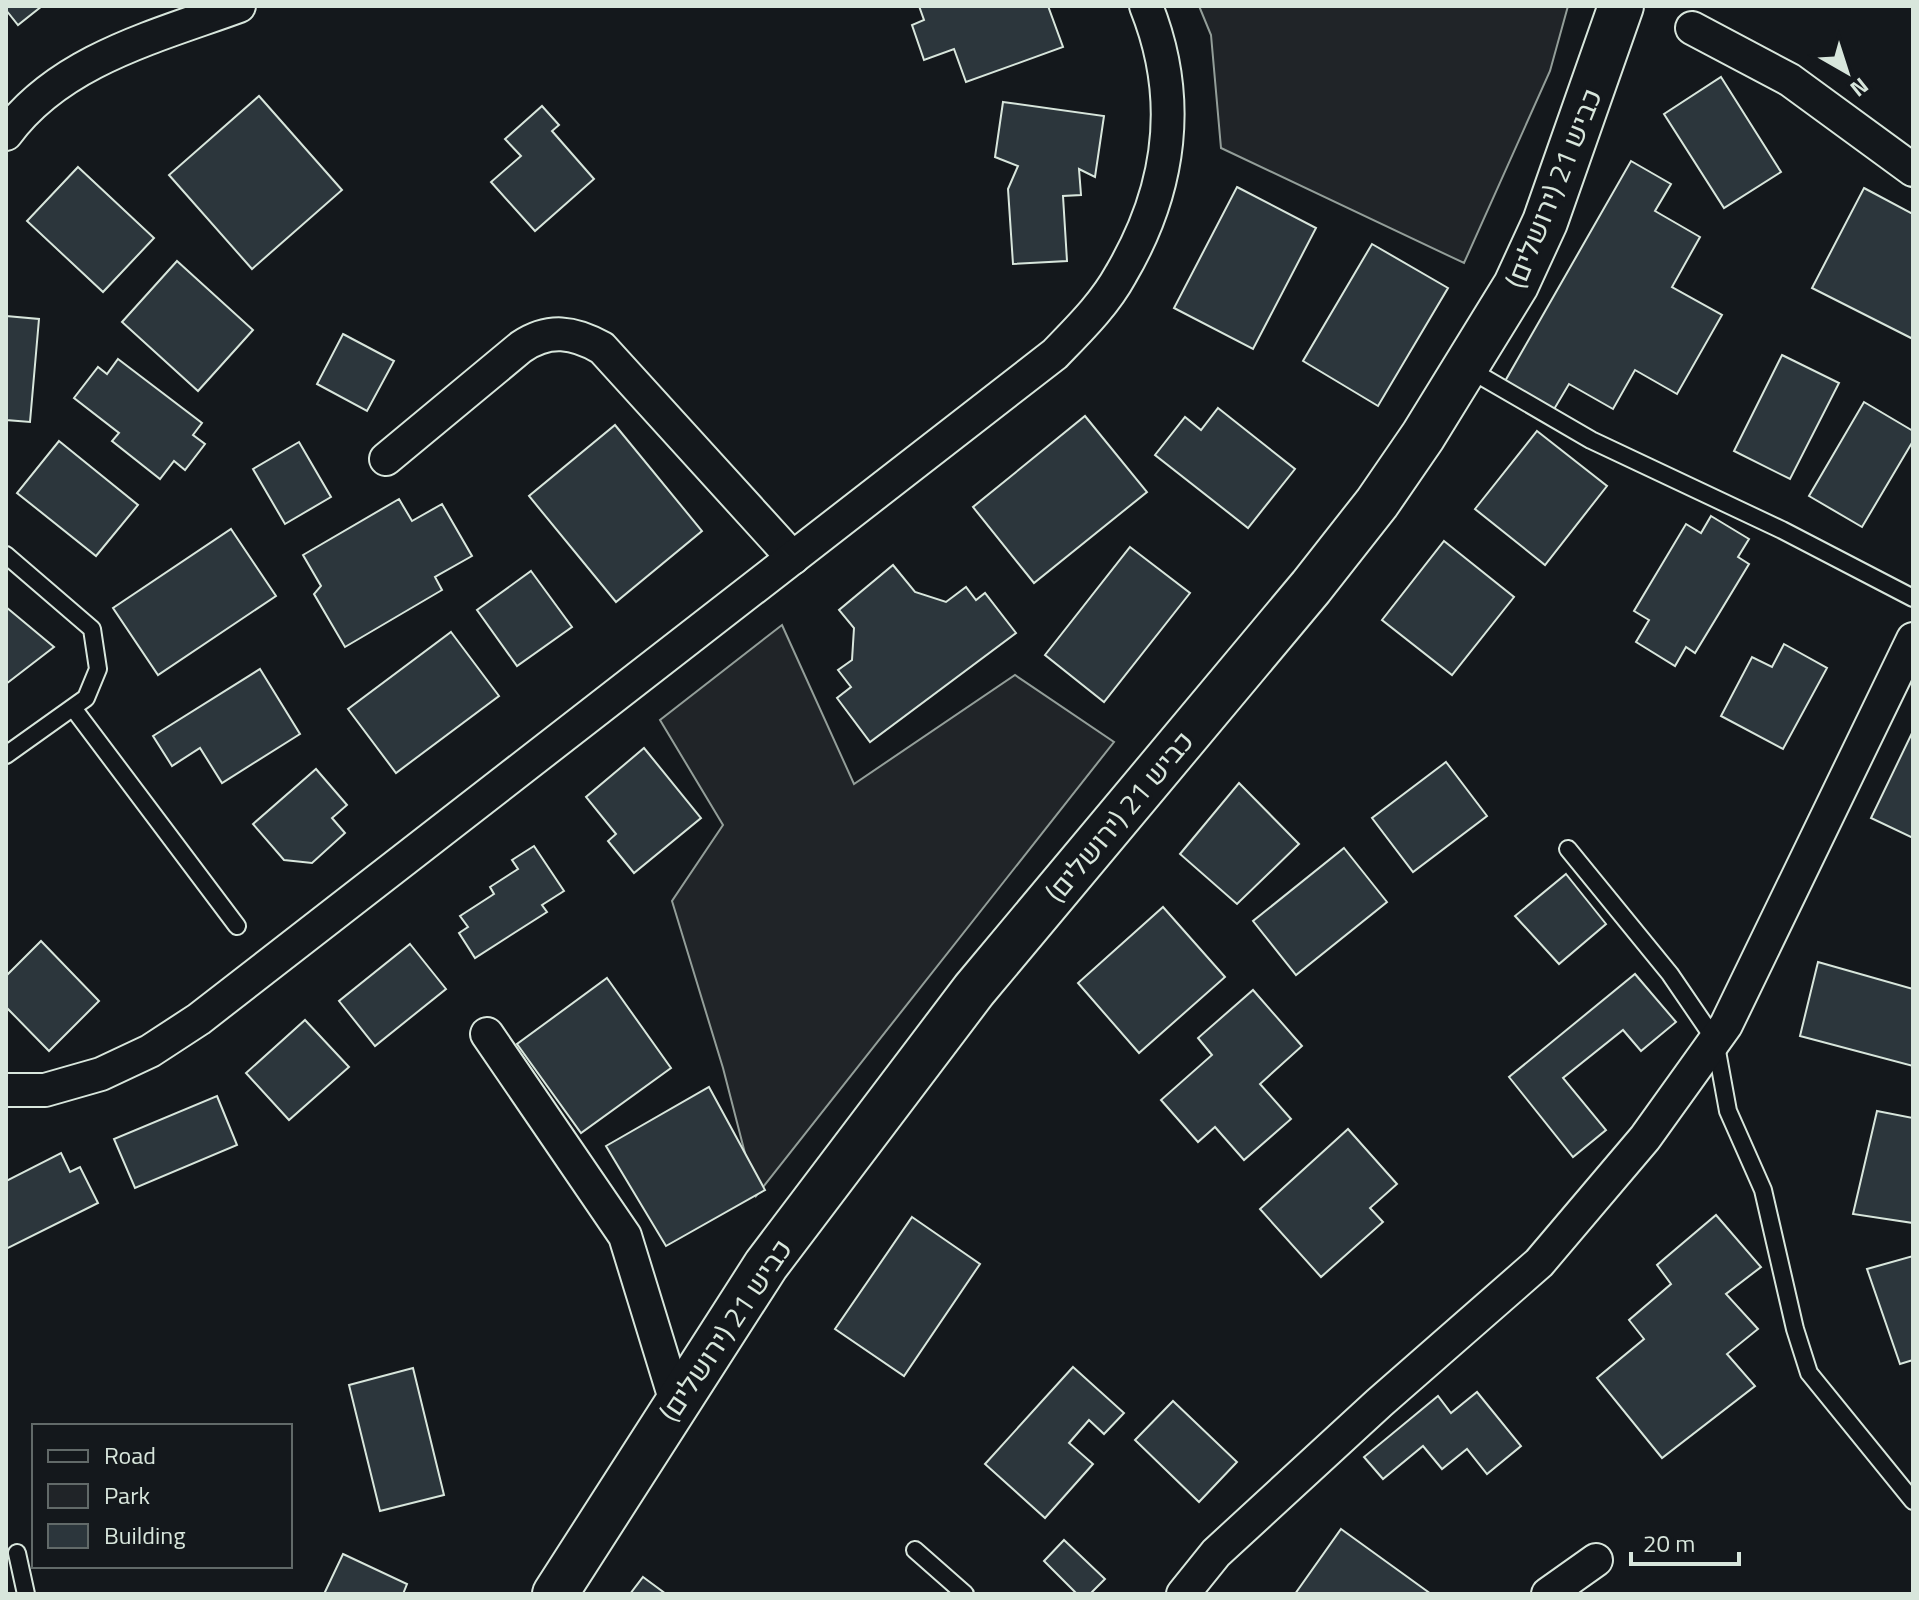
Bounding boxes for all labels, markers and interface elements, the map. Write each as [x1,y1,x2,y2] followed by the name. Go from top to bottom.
[1807,32,1887,112] north arrow
[1843,70,1876,106] text: N
[1493,82,1613,294] street label: כביש 21 (ירושלים)
[1034,721,1204,911] street label: כביש 21 (ירושלים)
[648,1230,802,1430] street label: כביש 21 (ירושלים)
[32,1424,292,1568] legend
[104,1437,156,1473] text: Road
[104,1477,150,1513] text: Park
[1631,1516,1739,1566] scale bar
[104,1517,186,1553] text: Building
[1643,1525,1695,1561] text: 20 m

